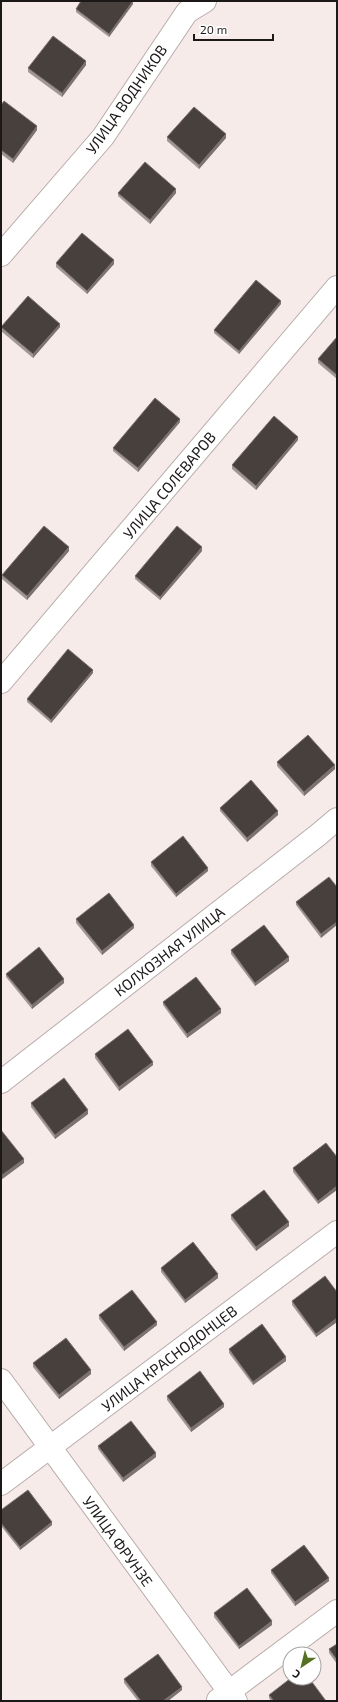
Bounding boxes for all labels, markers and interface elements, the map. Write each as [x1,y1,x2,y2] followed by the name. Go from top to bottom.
[194,16,273,42] scale bar
[200,22,227,36] text: 20 m
[82,41,170,157] street label: УЛИЦА ВОДНИКОВ
[119,428,219,542] street label: УЛИЦА СОЛЕВАРОВ
[110,902,228,1000] street label: КОЛХОЗНАЯ УЛИЦА
[98,1301,240,1415] street label: УЛИЦА КРАСНОДОНЦЕВ
[79,1492,157,1590] street label: УЛИЦА ФРУНЗЕ
[282,1646,322,1686] north arrow
[289,1667,302,1682] text: С

